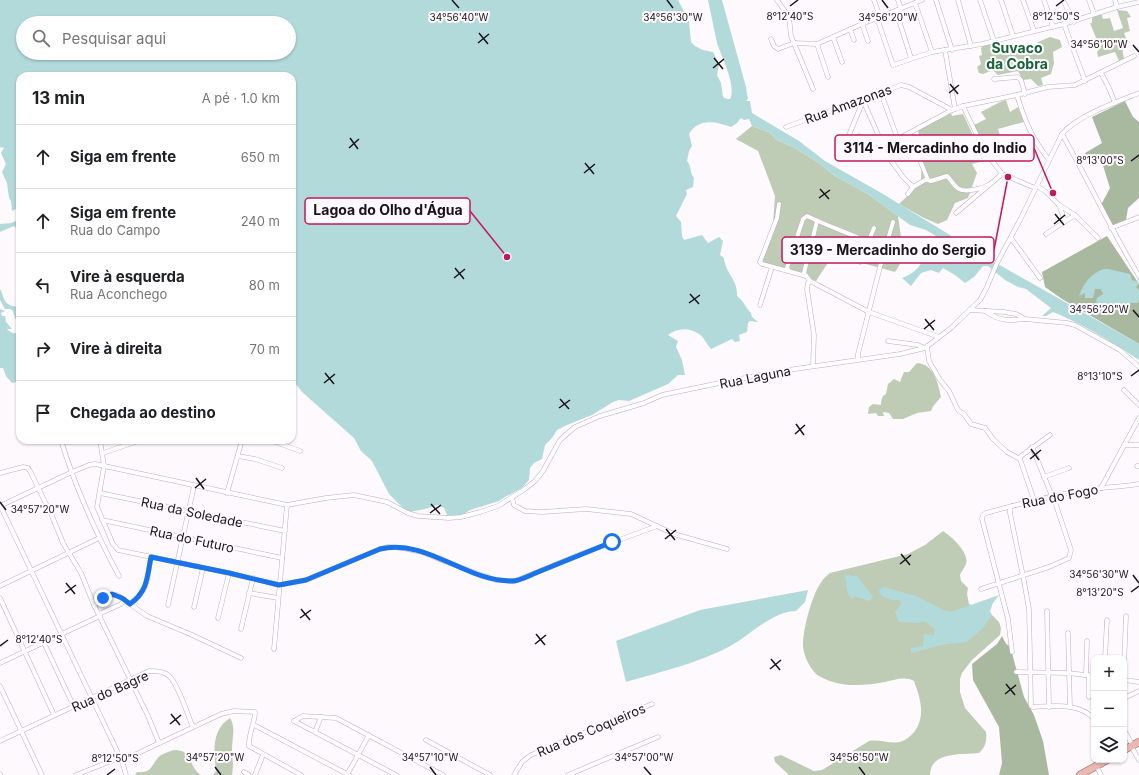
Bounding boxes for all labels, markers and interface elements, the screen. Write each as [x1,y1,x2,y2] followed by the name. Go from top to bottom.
[767,10,813,22] text: 8°12'40"S
[1032,10,1080,22] text: 8°12'50"S
[430,11,489,23] text: 34°56'40"W
[643,11,703,23] text: 34°56'30"W
[858,11,918,23] text: 34°56'20"W
[16,16,296,60] search box
[30,27,52,49] icon: search
[62,29,166,48] text: Pesquisar aqui
[1070,38,1128,50] text: 34°56'10"W
[986,39,1048,72] district label: Suvaco da Cobra
[802,81,894,127] street label: Rua Amazonas
[32,88,85,108] text: 13 min
[202,90,280,106] text: A pé · 1.0 km
[835,135,1034,161] callout: 3114 - Mercadinho do Indio
[843,139,1027,156] text: 3114 - Mercadinho do Indio
[32,146,54,168] icon: ahead
[70,147,176,166] text: Siga em frente
[241,149,280,165] text: 650 m
[1076,154,1124,166] text: 8°13'00"S
[305,198,470,224] callout: Lagoa do Olho d'Água
[313,200,463,218] text: Lagoa do Olho d'Água
[70,203,176,222] text: Siga em frente
[32,210,54,232] icon: ahead
[241,213,280,229] text: 240 m
[70,222,160,238] text: Rua do Campo
[782,237,994,263] callout: 3139 - Mercadinho do Sergio
[790,241,987,258] text: 3139 - Mercadinho do Sergio
[70,267,185,286] text: Vire à esquerda
[32,274,54,296] icon: left
[249,277,280,293] text: 80 m
[70,286,167,302] text: Rua Aconchego
[1069,303,1129,315] text: 34°56'20"W
[32,338,54,360] icon: right
[70,339,162,358] text: Vire à direita
[250,341,280,357] text: 70 m
[718,362,792,392] street label: Rua Laguna
[1077,370,1123,382] text: 8°13'10"S
[32,402,54,424] icon: arrive
[70,403,216,422] text: Chegada ao destino
[1021,481,1100,511] street label: Rua do Fogo
[140,493,244,531] street label: Rua da Soledade
[11,503,69,515] text: 34°57'20"W
[148,522,236,556] street label: Rua do Futuro
[603,533,621,551] route start
[1069,568,1129,580] text: 34°56'30"W
[1076,586,1124,598] text: 8°13'20"S
[94,589,112,607] route end
[16,633,62,645] text: 8°12'40"S
[1091,655,1127,763] map controls
[1091,655,1127,691] button: +
[69,667,151,715] street label: Rua do Bagre
[1091,691,1127,727] button: −
[534,700,648,760] street label: Rua dos Coqueiros
[1091,727,1127,763] button: layers
[186,751,244,763] text: 34°57'20"W
[402,751,458,763] text: 34°57'10"W
[615,751,674,763] text: 34°57'00"W
[829,751,889,763] text: 34°56'50"W
[91,752,139,764] text: 8°12'50"S

